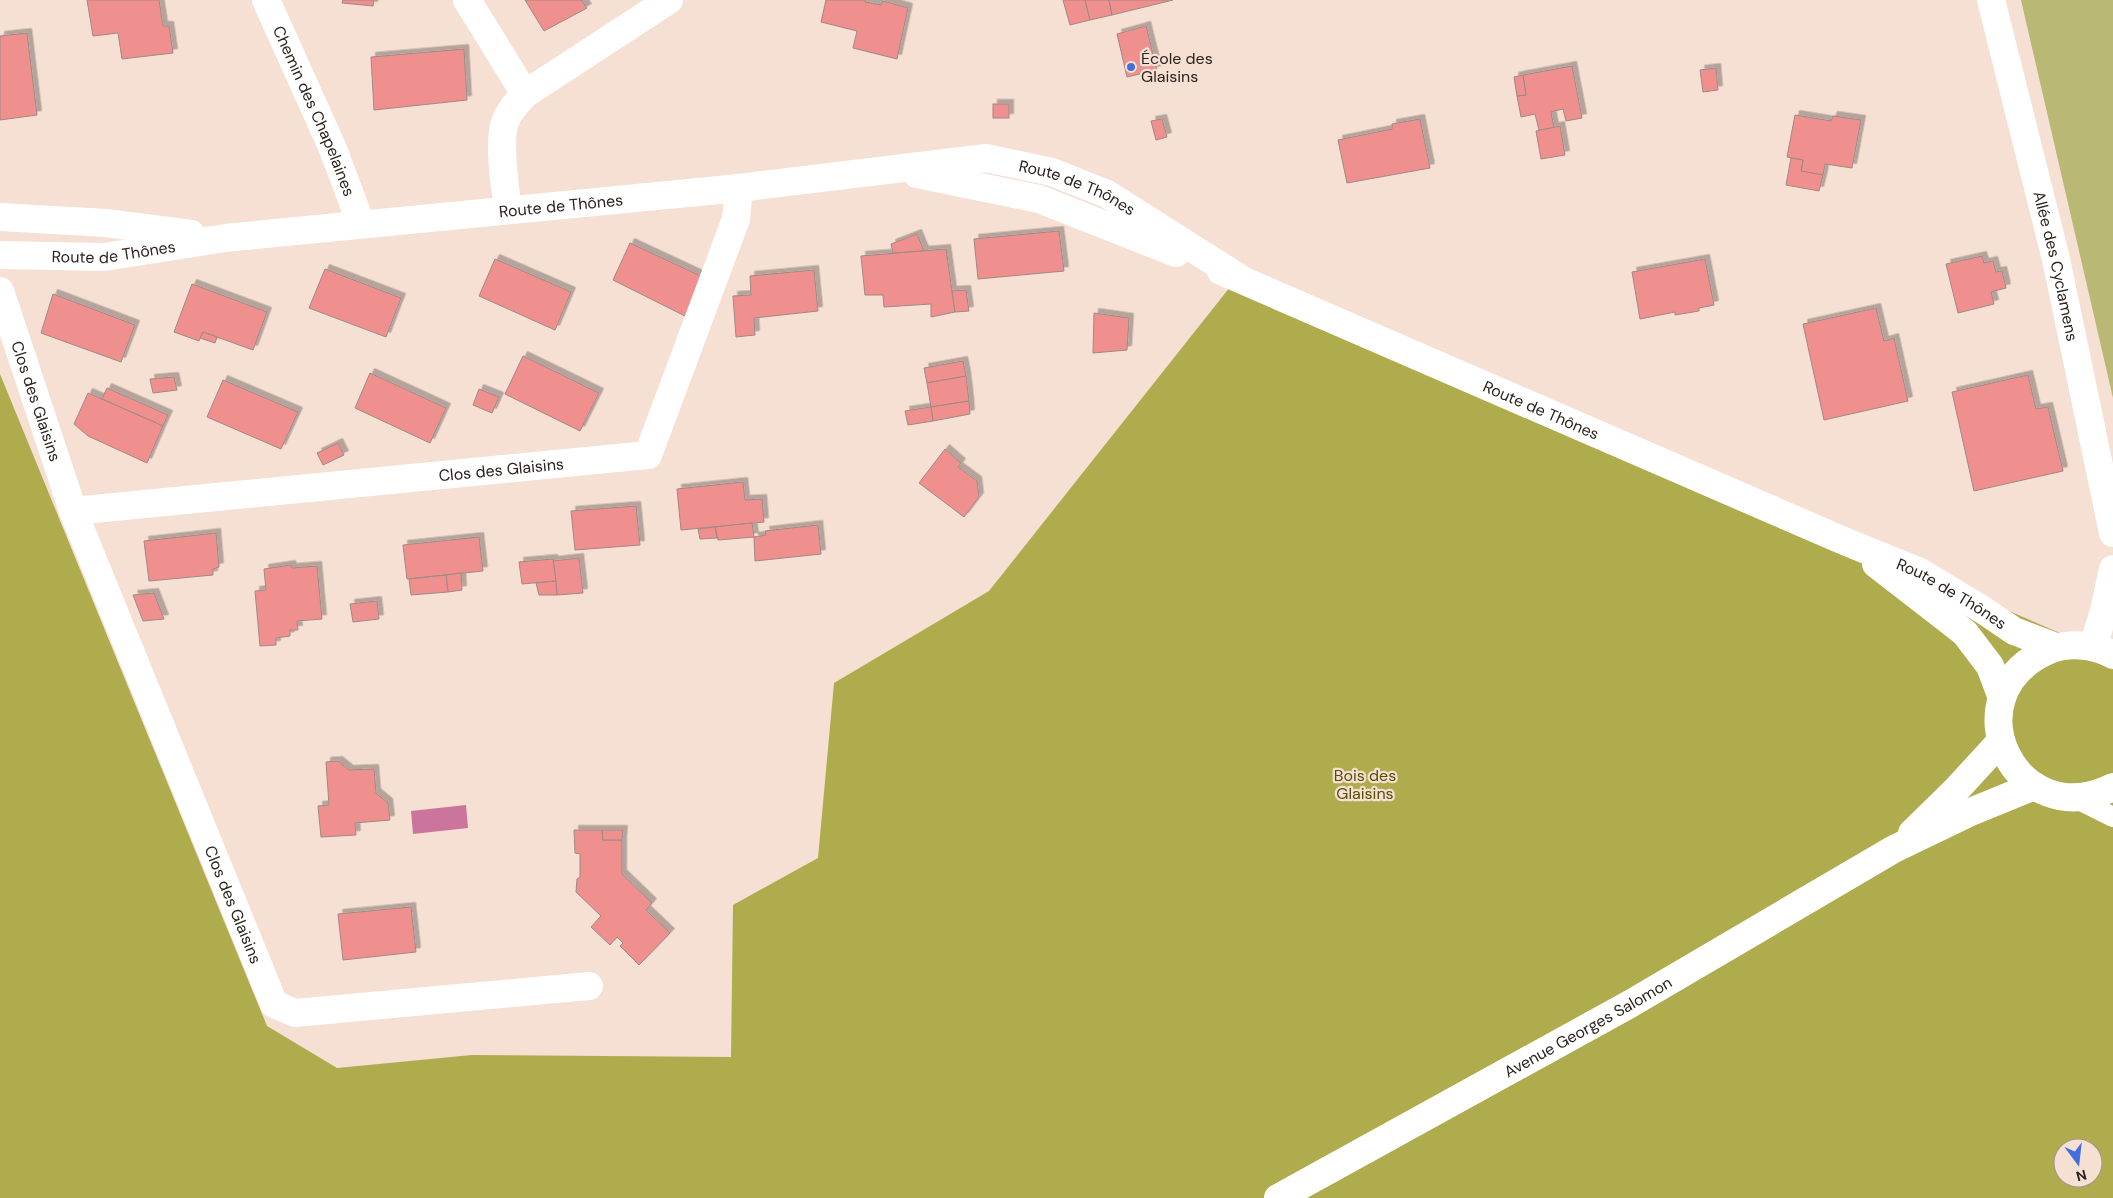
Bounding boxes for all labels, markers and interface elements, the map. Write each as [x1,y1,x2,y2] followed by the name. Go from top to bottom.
[268,22,360,199] street label: Chemin des Chapelaines
[1141,48,1213,87] place label: École des Glaisins
[1125,61,1137,73] marker: École des Glaisins
[1017,155,1140,220] street label: Route de Thônes
[498,189,624,222] street label: Route de Thônes
[2029,189,2083,343] street label: Allée des Cyclamens
[52,235,177,268] street label: Route de Thônes
[7,338,66,464] street label: Clos des Glaisins
[1480,375,1603,444] street label: Route de Thônes
[438,453,565,486] street label: Clos des Glaisins
[1893,553,2011,634] street label: Route de Thônes
[1334,765,1396,804] park label: Bois des Glaisins
[200,842,267,967] street label: Clos des Glaisins
[1500,971,1676,1082] street label: Avenue Georges Salomon
[2053,1138,2103,1188] north arrow
[2074,1166,2089,1186] text: N

